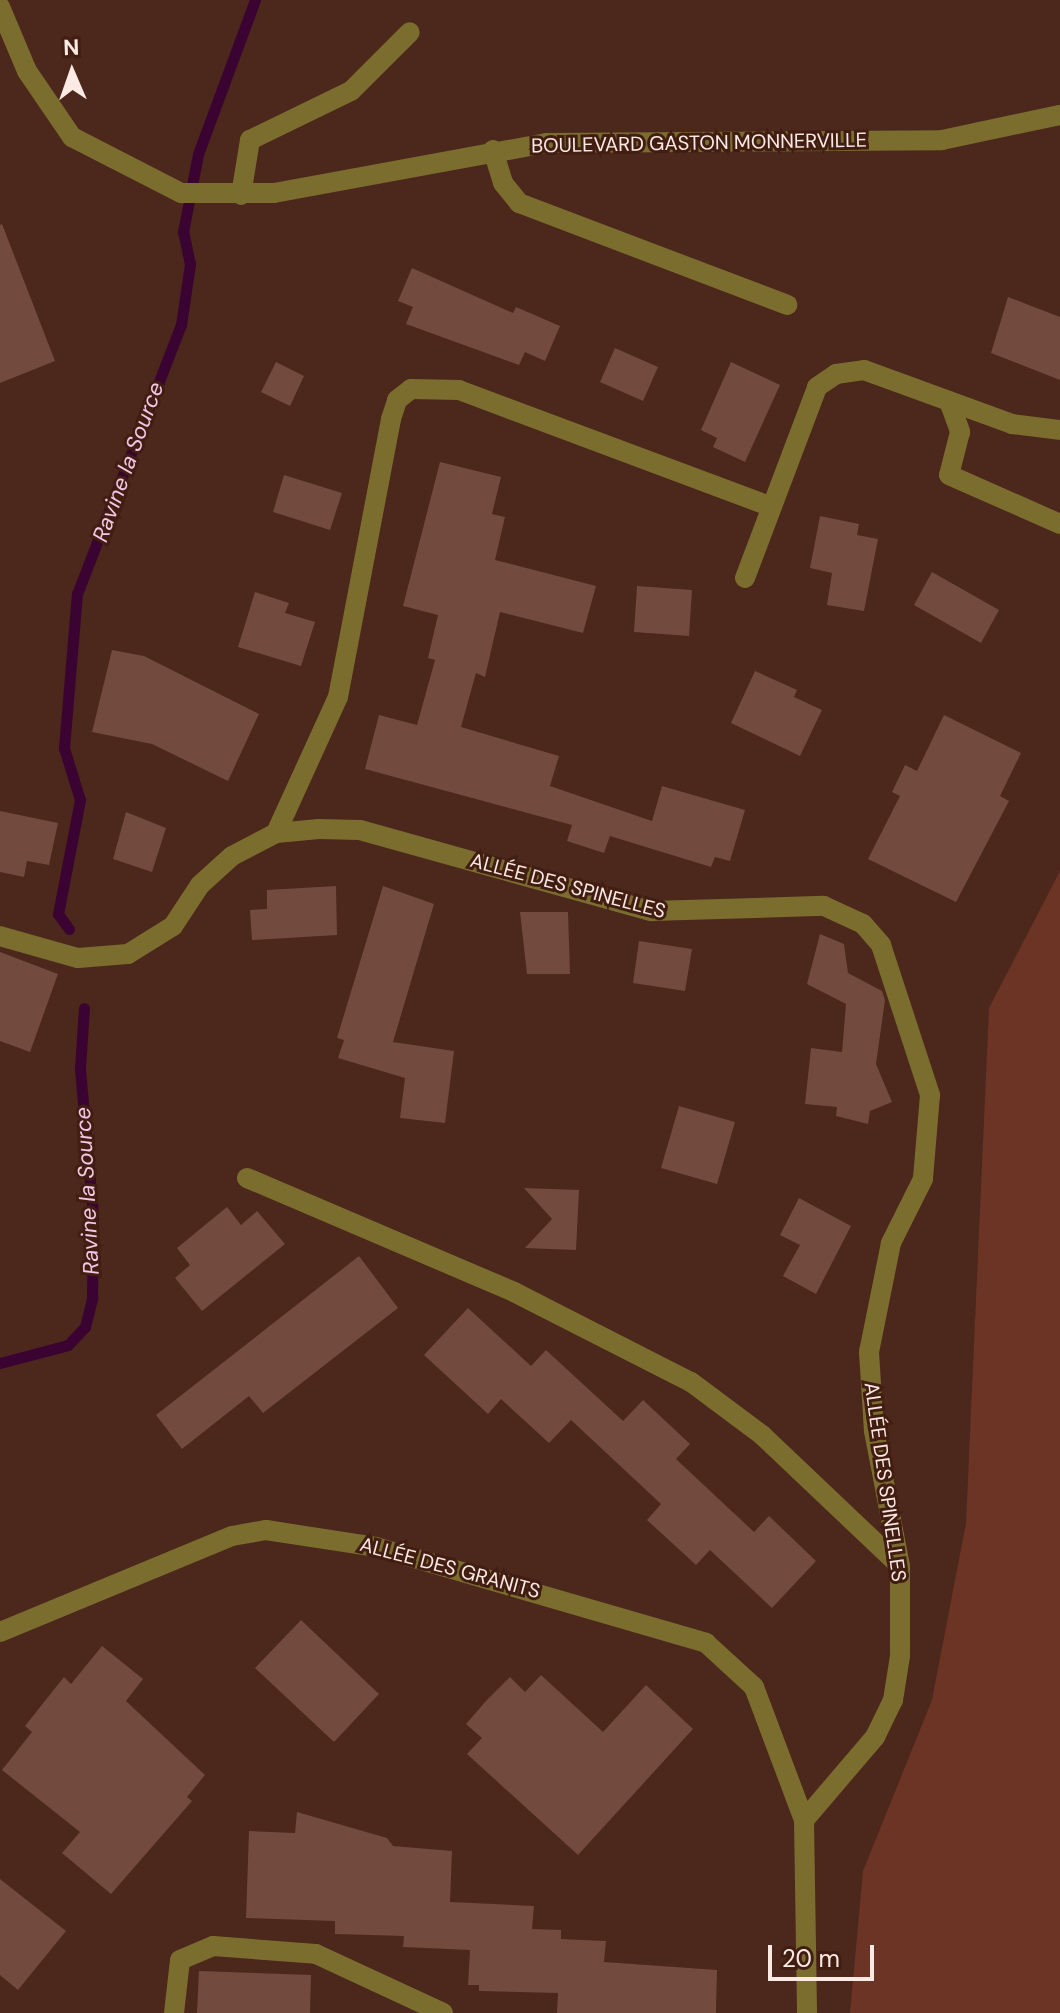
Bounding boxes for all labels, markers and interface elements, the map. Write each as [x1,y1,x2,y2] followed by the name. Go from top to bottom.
[32,32,112,112] north arrow
[63,33,80,62] text: N
[531,128,867,158] street label: BOULEVARD GASTON MONNERVILLE
[87,378,169,546] water label: Ravine la Source
[468,848,668,924] street label: ALLÉE DES SPINELLES
[69,1106,105,1276] water label: Ravine la Source
[859,1381,911,1583] street label: ALLÉE DES SPINELLES
[357,1532,543,1604] street label: ALLÉE DES GRANITS
[772,1929,878,1979] scale bar
[782,1943,840,1974] text: 20 m

